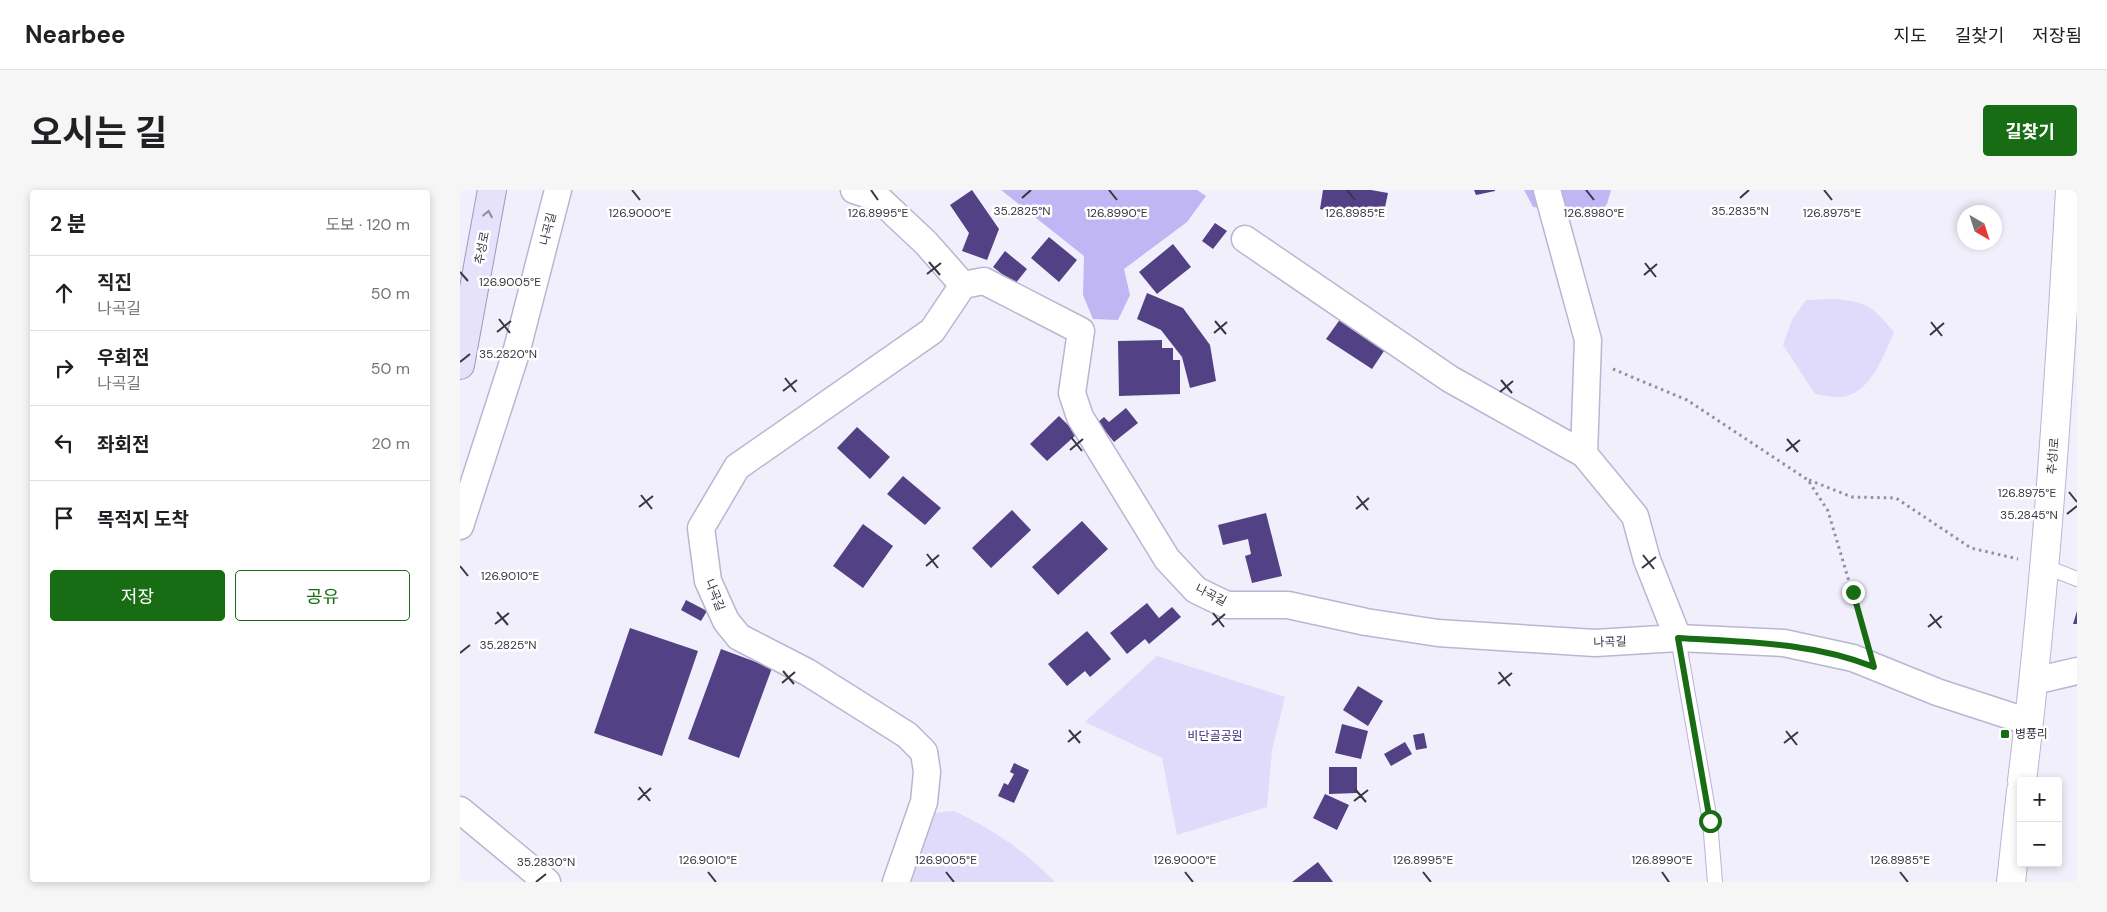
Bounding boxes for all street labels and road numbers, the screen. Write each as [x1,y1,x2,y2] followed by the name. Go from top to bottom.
[536,211,560,247] street label: 나곡길
[471,230,493,266] street label: 추성로
[2043,437,2063,475] street label: 추성1로
[702,577,728,613] street label: 나곡길
[1193,580,1229,610] street label: 나곡길
[1593,633,1627,651] street label: 나곡길

